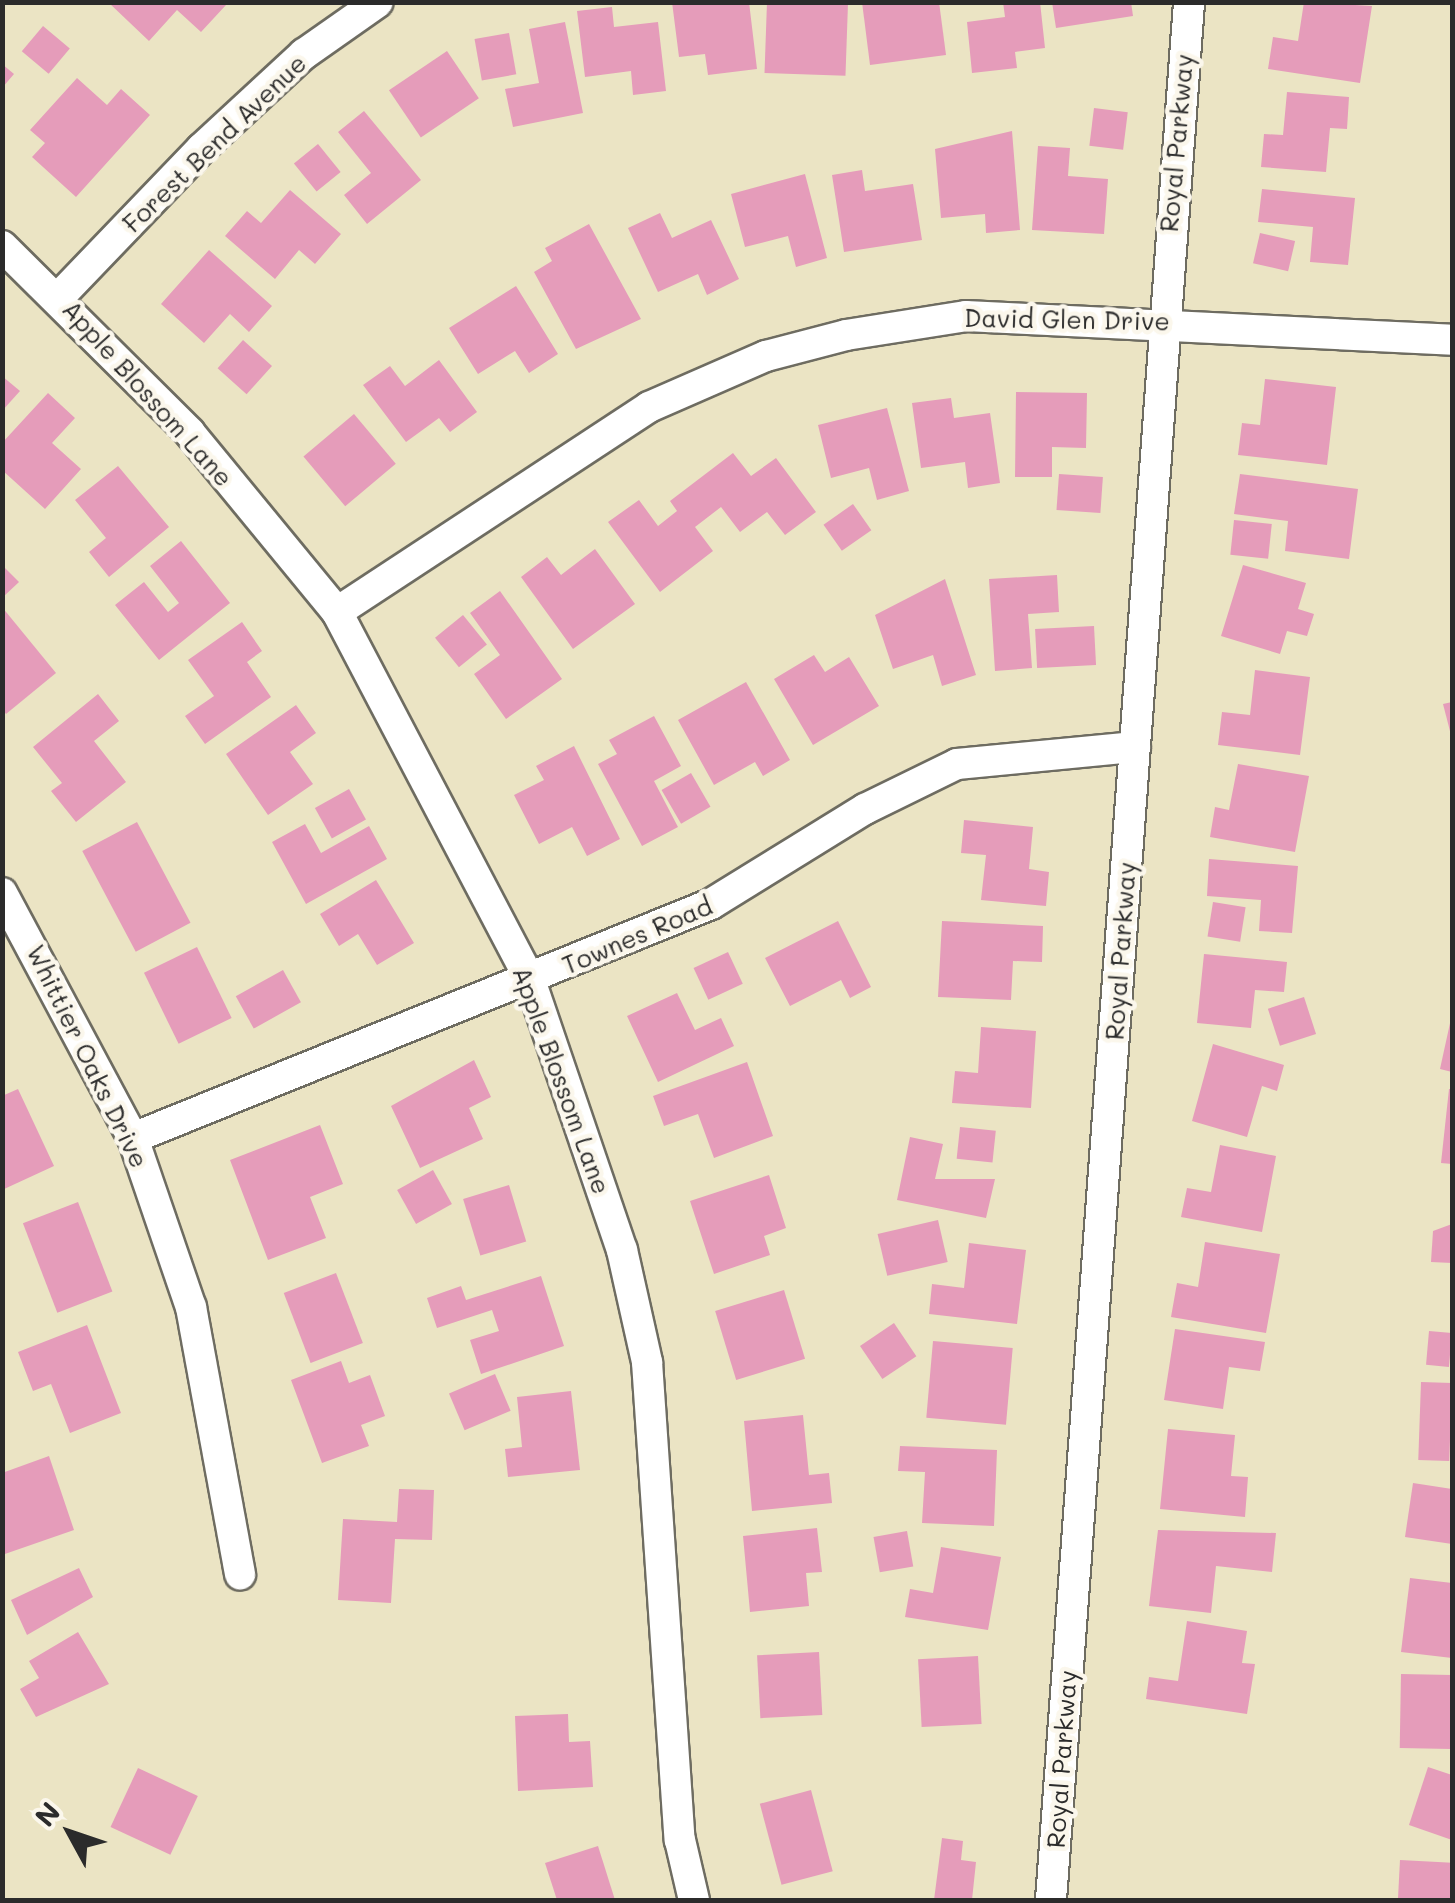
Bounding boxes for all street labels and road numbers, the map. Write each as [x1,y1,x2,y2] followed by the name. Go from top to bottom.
[116,48,312,238] street label: Forest Bend Avenue
[1153,53,1199,233] street label: Royal Parkway
[57,294,239,492] street label: Apple Blossom Lane
[964,302,1170,336] street label: David Glen Drive
[1099,861,1141,1041] street label: Royal Parkway
[558,890,716,980] street label: Townes Road
[21,940,155,1172] street label: Whittier Oaks Drive
[507,962,617,1198] street label: Apple Blossom Lane
[1040,1669,1082,1849] street label: Royal Parkway

